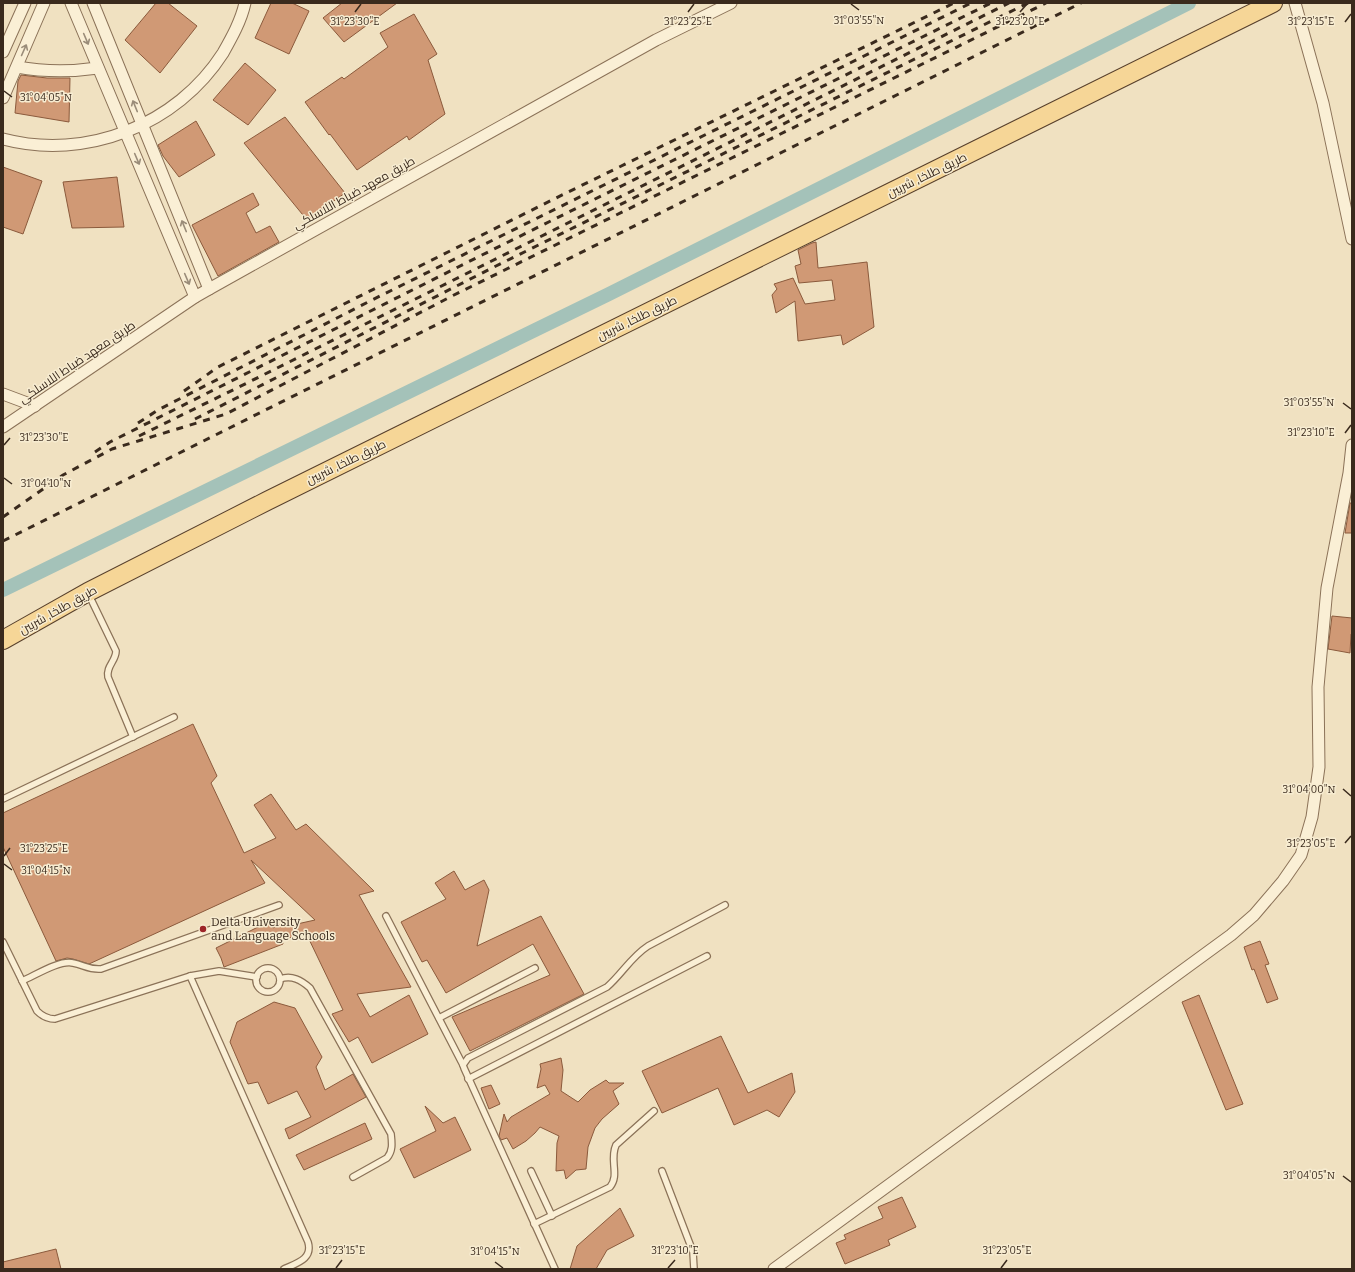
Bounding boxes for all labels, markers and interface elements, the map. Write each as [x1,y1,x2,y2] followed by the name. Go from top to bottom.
[834,15,884,27] text: 31°03'55"N
[330,16,380,28] text: 31°23'30"E
[664,16,712,28] text: 31°23'25"E
[996,16,1044,28] text: 31°23'20"E
[1288,16,1334,28] text: 31°23'15"E
[83,33,91,45] one-way arrow
[21,44,28,56] one-way arrow
[20,92,72,104] text: 31°04'05"N
[131,101,138,113] one-way arrow
[885,150,969,200] street label: طريق طلخا, شربين
[133,152,141,164] one-way arrow
[291,154,419,235] street label: طريق معهد ضباط اللاسلكي
[180,221,187,233] one-way arrow
[184,272,191,284] one-way arrow
[595,293,679,343] street label: طريق طلخا, شربين
[16,318,139,409] street label: طريق معهد ضباط اللاسلكي
[1284,397,1334,409] text: 31°03'55"N
[1287,427,1335,439] text: 31°23'10"E
[19,432,69,444] text: 31°23'30"E
[304,437,388,487] street label: طريق طلخا, شربين
[21,478,71,490] text: 31°04'10"N
[17,583,99,637] street label: طريق طلخا, شربين
[1283,784,1336,796] text: 31°04'00"N
[1287,838,1335,850] text: 31°23'05"E
[20,843,68,855] text: 31°23'25"E
[21,865,71,877] text: 31°04'15"N
[211,915,335,943] place label: Delta University and Language Schools
[198,924,208,934] marker: Delta University and Language Schools
[1283,1170,1335,1182] text: 31°04'05"N
[319,1245,365,1257] text: 31°23'15"E
[651,1245,699,1257] text: 31°23'10"E
[983,1245,1031,1257] text: 31°23'05"E
[470,1246,520,1258] text: 31°04'15"N

